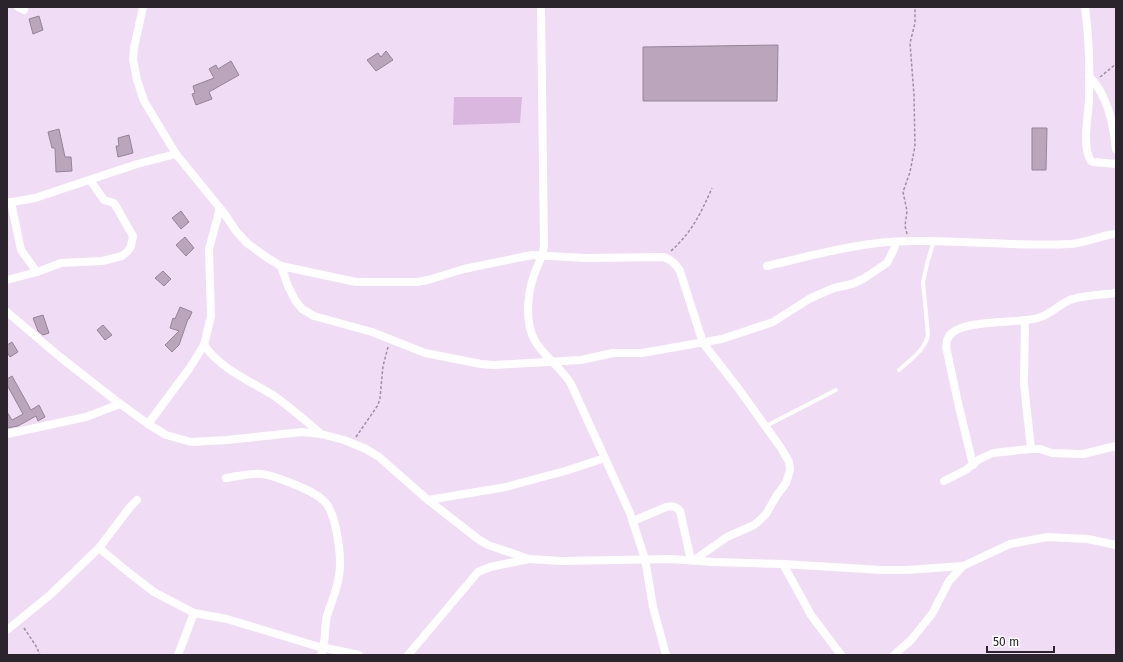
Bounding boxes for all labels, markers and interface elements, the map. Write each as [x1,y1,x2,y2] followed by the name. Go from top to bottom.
[987,628,1054,654] scale bar
[993,635,1019,649] text: 50 m

